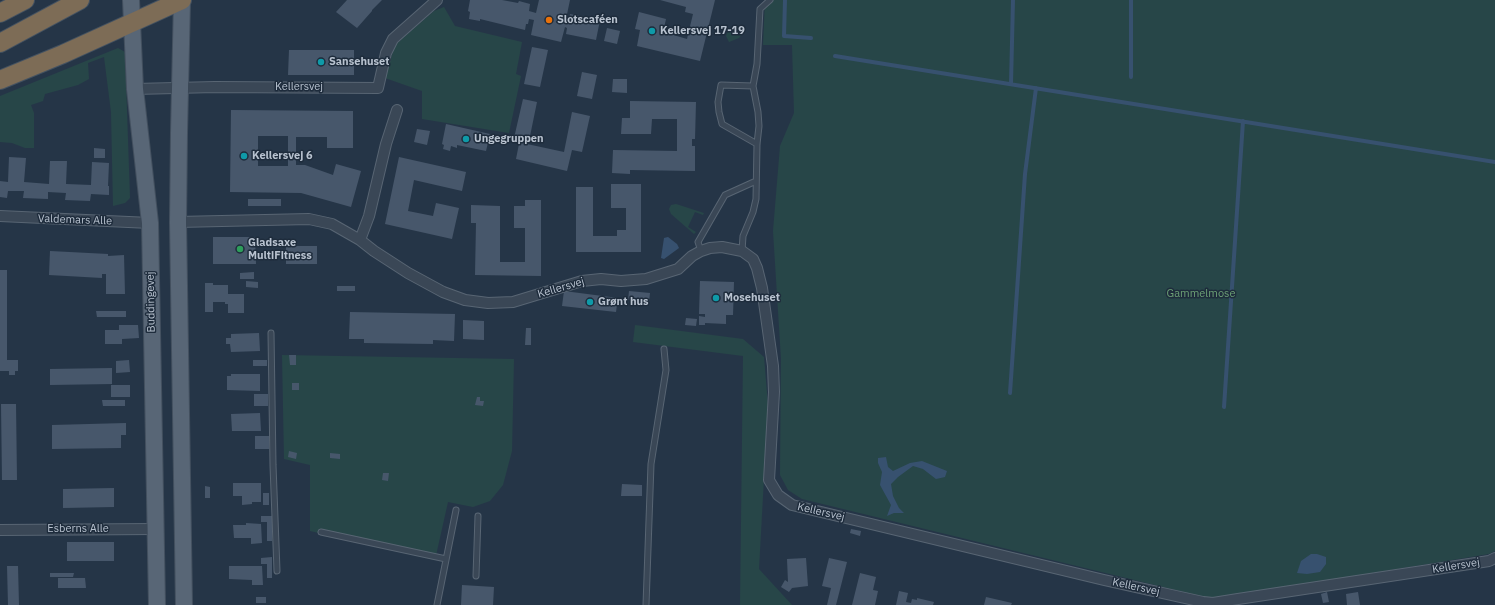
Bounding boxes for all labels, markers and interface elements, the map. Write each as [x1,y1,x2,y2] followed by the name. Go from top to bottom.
[557,13,618,27] place label: Slotscaféen
[544,15,554,25] marker: Slotscaféen
[660,24,745,38] place label: Kellersvej 17-19
[647,26,657,36] marker: Kellersvej 17-19
[329,55,389,69] place label: Sansehuset
[316,57,326,67] marker: Sansehuset
[275,80,323,94] street label: Kellersvej
[474,132,544,146] place label: Ungegruppen
[461,134,471,144] marker: Ungegruppen
[252,149,313,163] place label: Kellersvej 6
[239,151,249,161] marker: Kellersvej 6
[38,212,112,228] street label: Valdemars Alle
[248,236,312,262] place label: Gladsaxe MultiFitness
[235,244,245,254] marker: Gladsaxe MultiFitness
[144,271,158,333] street label: Buddingevej
[536,275,586,301] street label: Kellersvej
[1167,287,1235,301] park label: Gammelmose
[724,291,780,305] place label: Mosehuset
[711,293,721,303] marker: Mosehuset
[598,295,649,309] place label: Grønt hus
[585,297,595,307] marker: Grønt hus
[796,500,846,524] street label: Kellersvej
[47,522,109,536] street label: Esberns Alle
[1431,556,1481,576] street label: Kellersvej
[1111,576,1161,598] street label: Kellersvej

